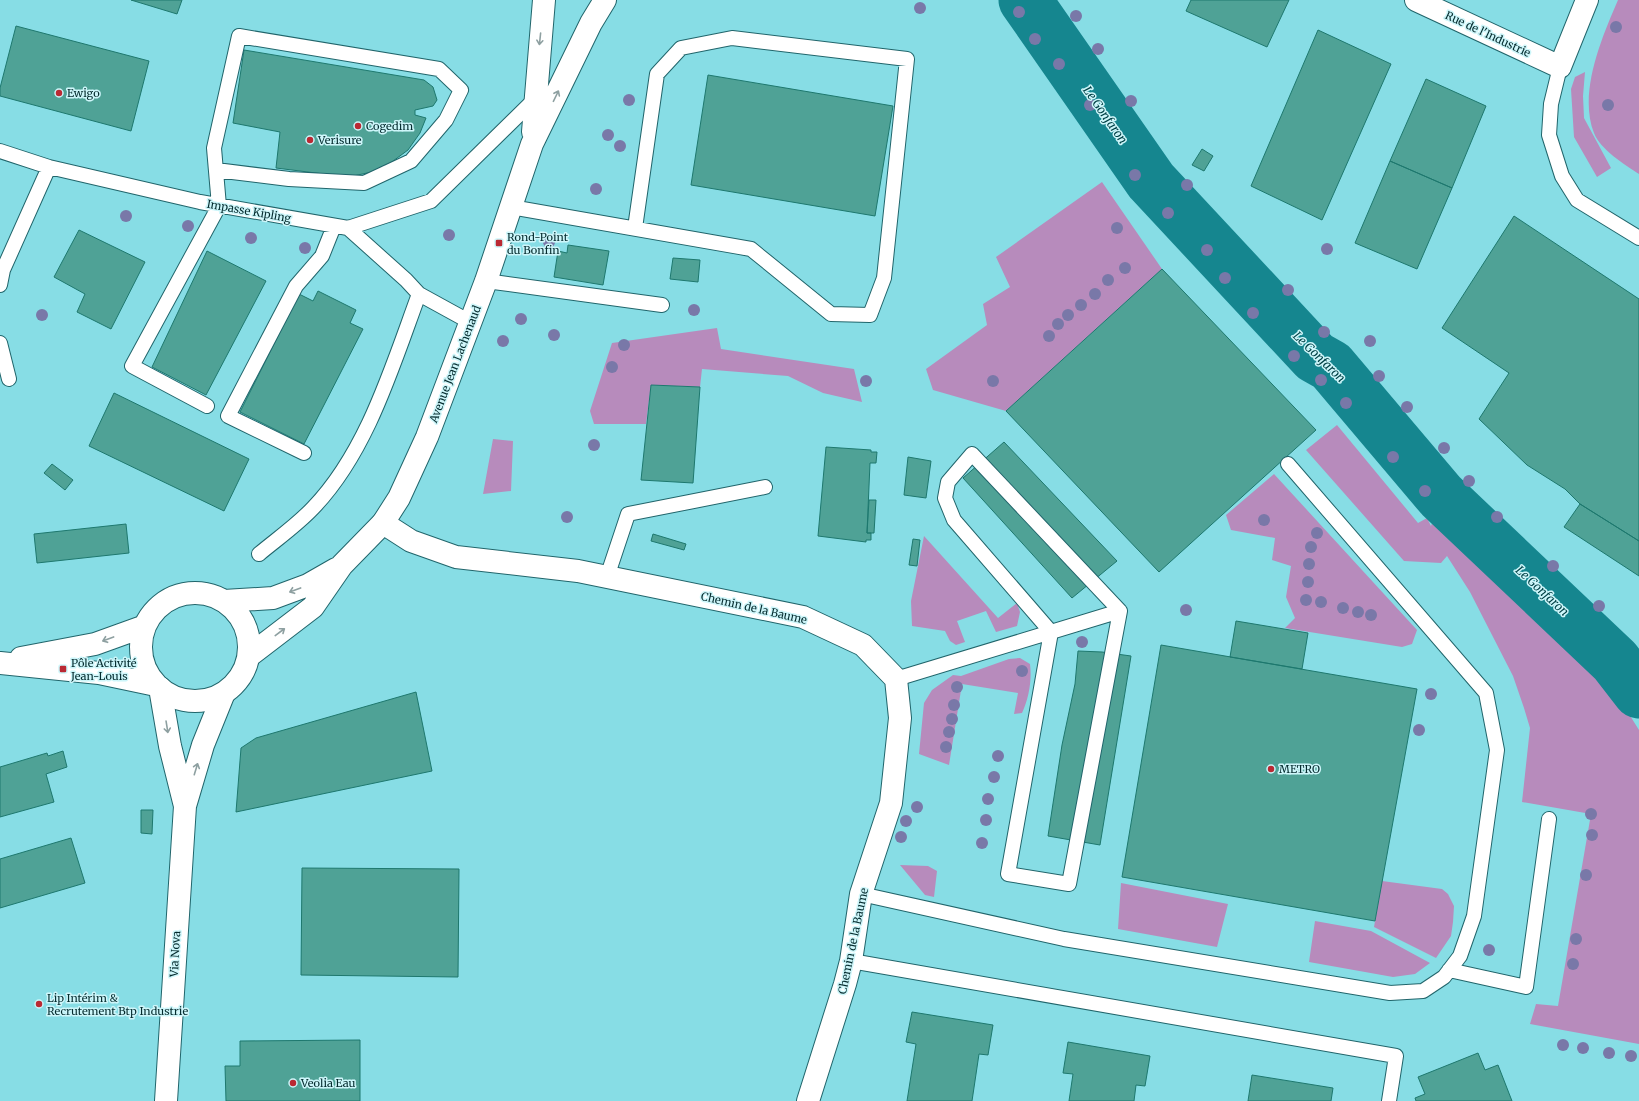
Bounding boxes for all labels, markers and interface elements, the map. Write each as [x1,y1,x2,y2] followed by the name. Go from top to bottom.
[1443,8,1533,60] street label: Rue de l'Industrie
[536,32,544,45] one-way arrow
[1080,83,1131,146] water label: Le Gonfaron
[67,86,100,100] place label: Ewigo
[54,88,64,98] marker: Ewigo
[552,90,560,102] one-way arrow
[366,119,413,133] place label: Cogedim
[353,121,363,131] marker: Cogedim
[317,133,362,147] place label: Verisure
[305,135,315,145] marker: Verisure
[206,197,293,225] street label: Impasse Kipling
[507,230,569,257] place label: Rond-Point du Bonfin
[494,238,504,248] marker: Rond-Point du Bonfin
[426,303,484,426] street label: Avenue Jean Lachenaud
[1290,328,1349,385] water label: Le Gonfaron
[1513,562,1572,619] water label: Le Gonfaron
[290,586,302,594] one-way arrow
[700,589,809,627] street label: Chemin de la Baume
[275,628,286,636] one-way arrow
[103,636,115,644] one-way arrow
[70,656,137,683] place label: Pôle Activité Jean-Louis
[58,664,68,674] marker: Pôle Activité Jean-Louis
[163,720,171,733] one-way arrow
[1279,762,1320,776] place label: METRO
[193,763,200,776] one-way arrow
[1266,764,1276,774] marker: METRO
[835,886,871,995] street label: Chemin de la Baume
[167,930,183,978] street label: Via Nova
[47,991,188,1018] place label: Lip Intérim & Recrutement Btp Industrie
[34,999,44,1009] marker: Lip Intérim & Recrutement Btp Industrie
[300,1076,356,1090] place label: Veolia Eau
[288,1078,298,1088] marker: Veolia Eau

